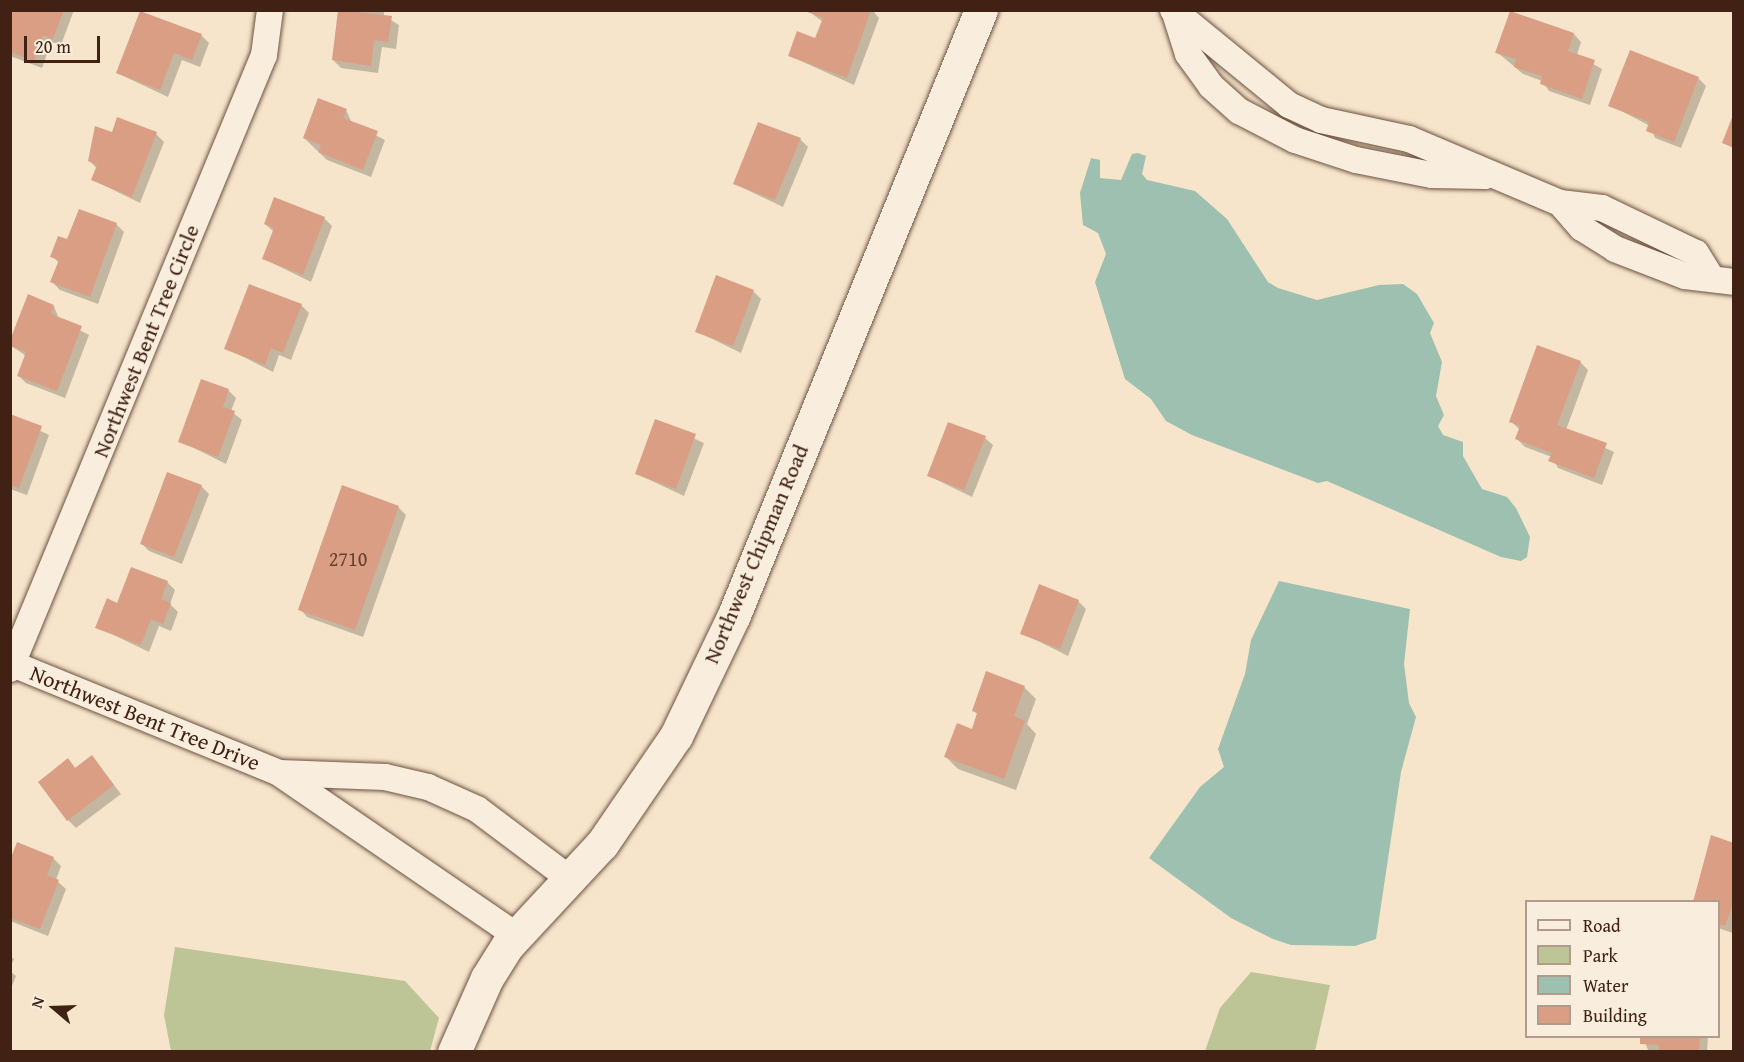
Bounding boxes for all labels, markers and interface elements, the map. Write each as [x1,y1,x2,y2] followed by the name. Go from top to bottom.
[27,24,104,62] scale bar
[35,33,71,60] text: 20 m
[87,221,205,461] street label: Northwest Bent Tree Circle
[698,440,814,668] street label: Northwest Chipman Road
[329,546,367,570] house number: 2710
[26,660,264,776] street label: Northwest Bent Tree Drive
[1525,900,1720,1038] legend
[1583,912,1621,939] text: Road
[1583,942,1618,969] text: Park
[1583,972,1628,999] text: Water
[24,978,84,1038] north arrow
[24,993,50,1011] text: N
[1583,1002,1647,1029] text: Building

